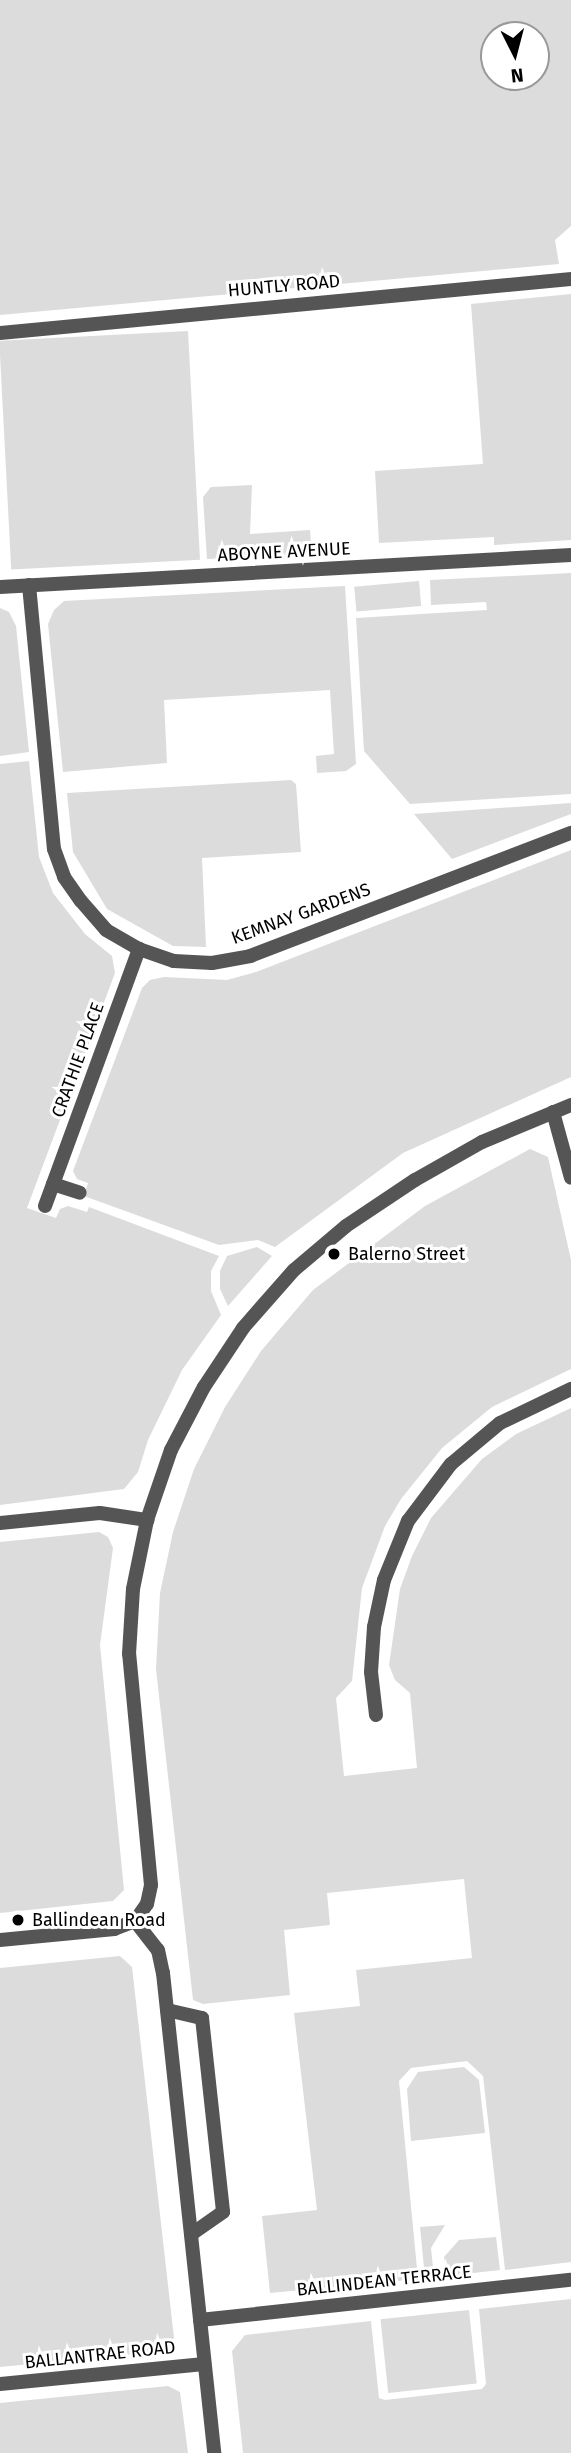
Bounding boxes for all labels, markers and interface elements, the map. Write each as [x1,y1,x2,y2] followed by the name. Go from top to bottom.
[480,21,550,91] north arrow
[510,63,525,87] text: N
[227,270,341,302] street label: HUNTLY ROAD
[217,538,351,566] street label: ABOYNE AVENUE
[228,879,374,949] street label: KEMNAY GARDENS
[47,999,109,1121] street label: CRATHIE PLACE
[348,1243,465,1265] place label: Balerno Street
[326,1246,342,1262] marker: Balerno Street
[32,1909,166,1931] place label: Ballindean Road
[10,1912,26,1928] marker: Ballindean Road
[295,2261,473,2301] street label: BALLINDEAN TERRACE
[24,2336,176,2374] street label: BALLANTRAE ROAD

